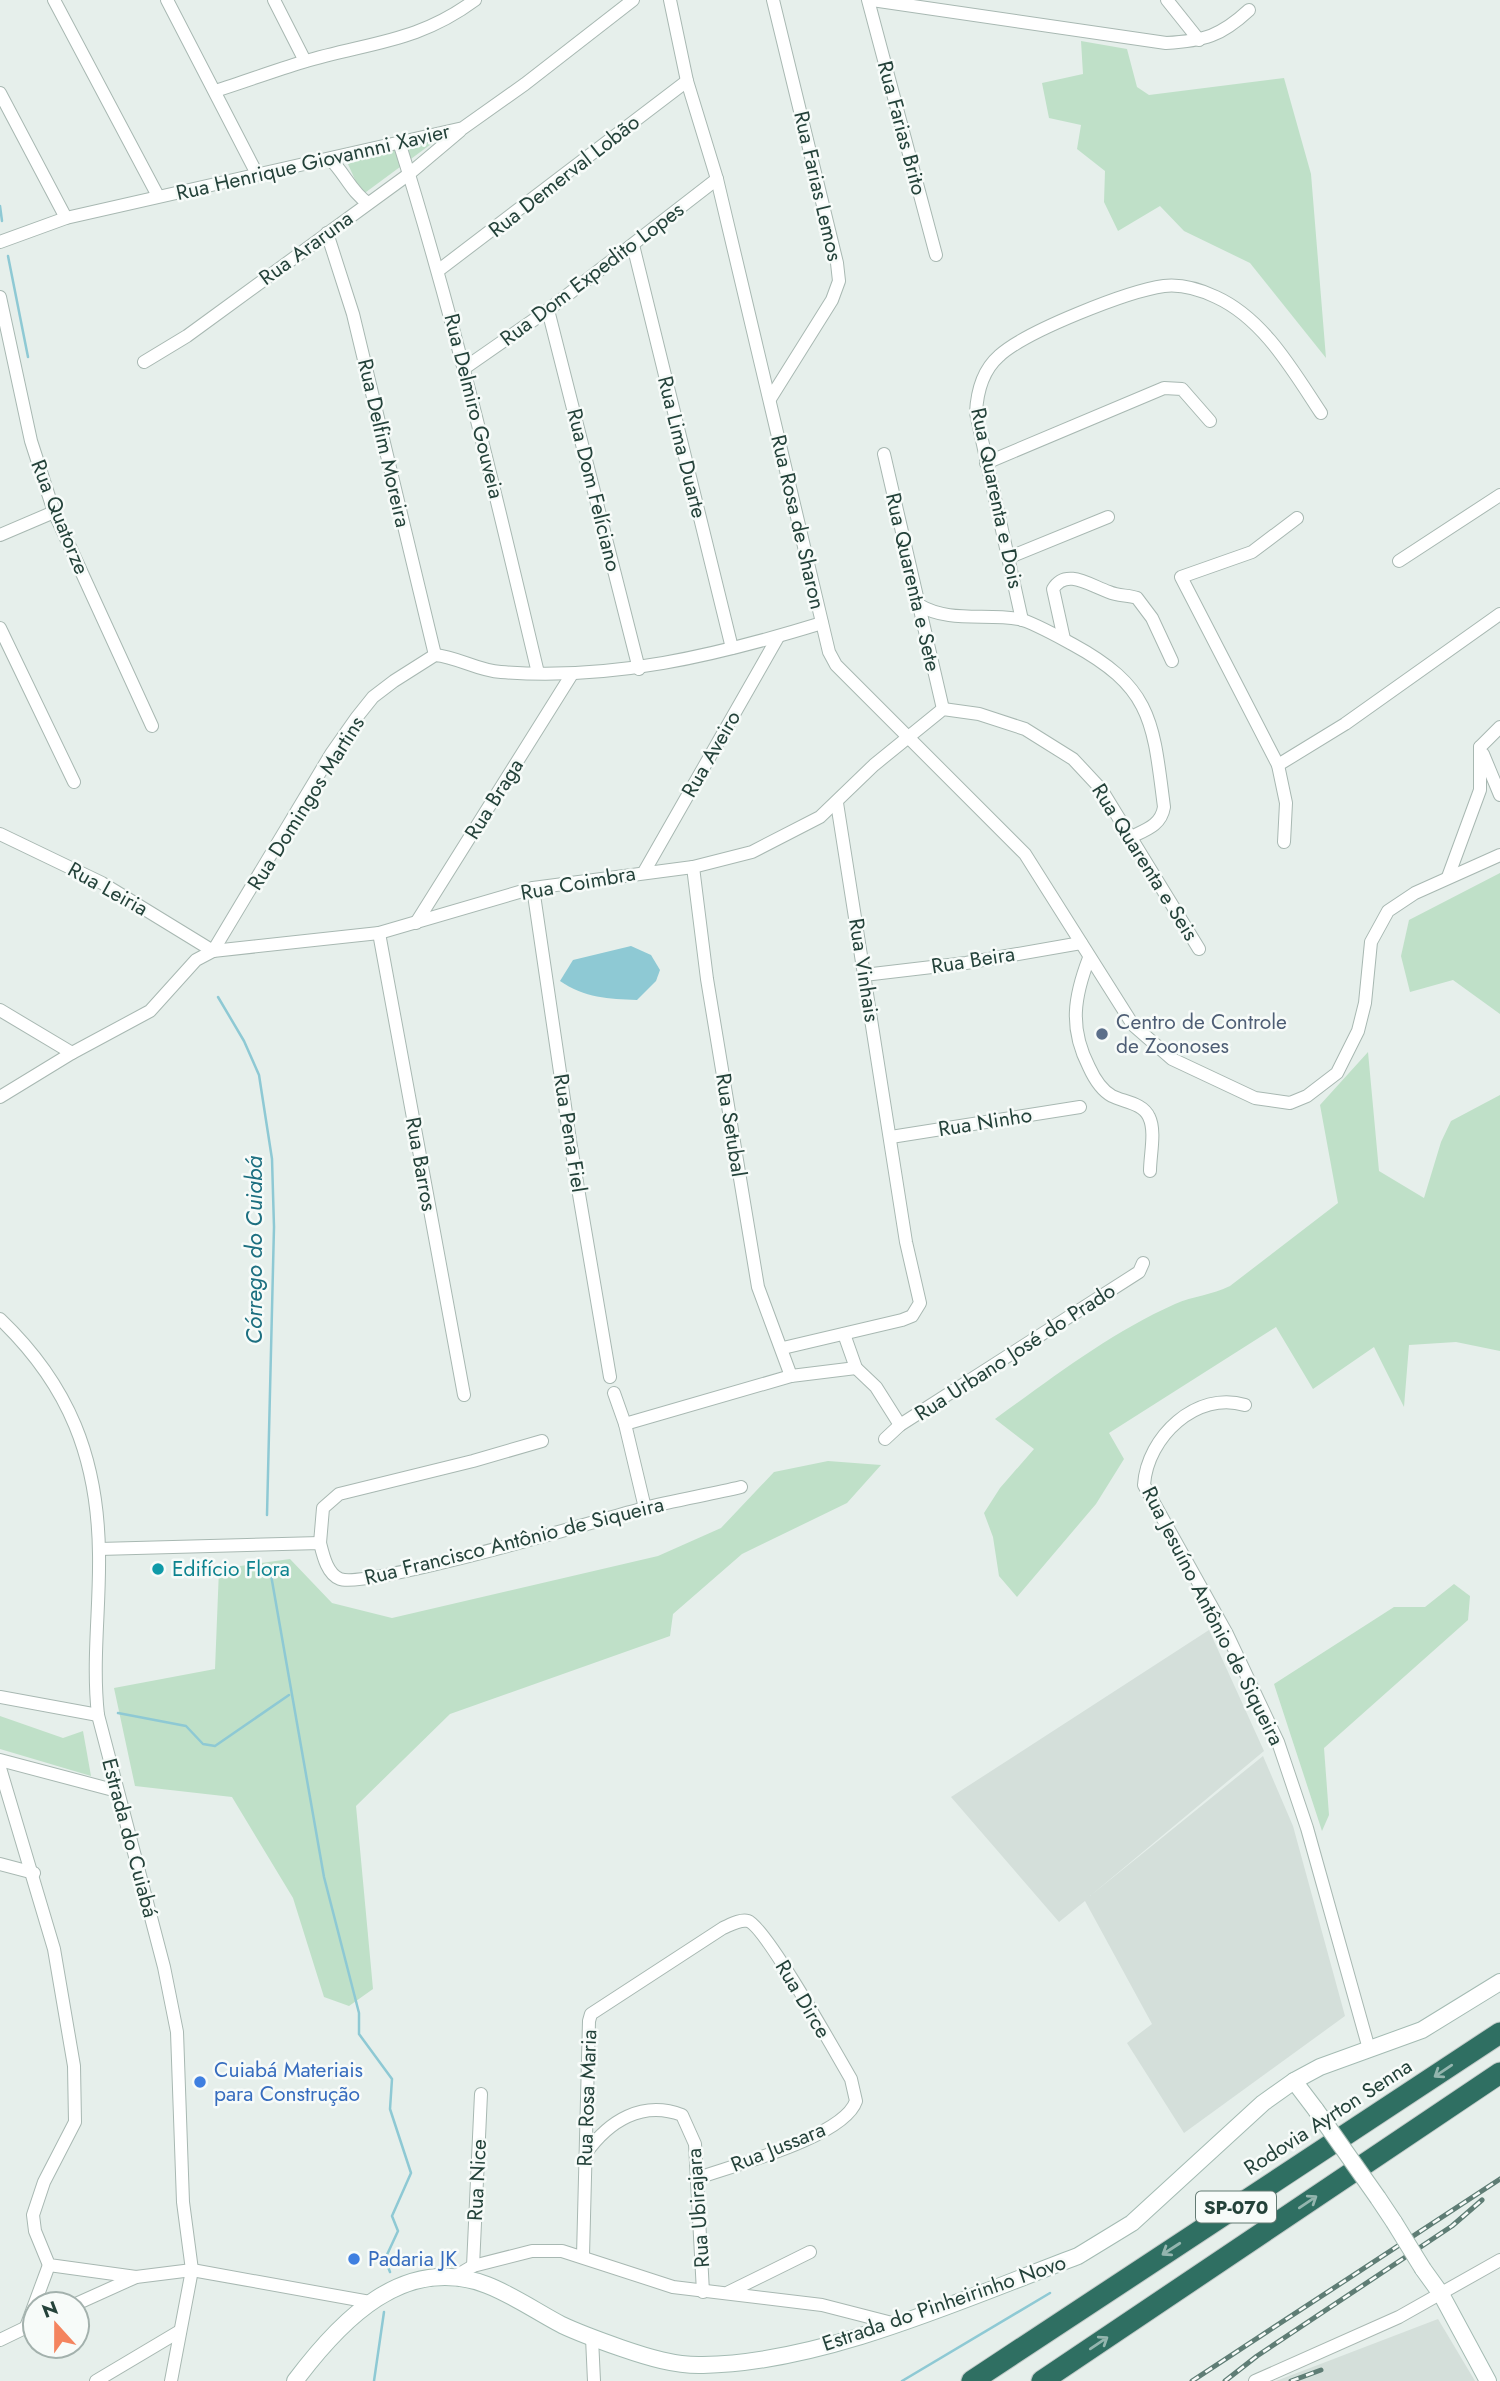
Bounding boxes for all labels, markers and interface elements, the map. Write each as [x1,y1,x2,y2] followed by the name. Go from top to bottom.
[870,58,934,198] street label: Rua Farias Brito
[482,107,646,245] street label: Rua Demerval Lobão
[786,108,850,264] street label: Rua Farias Lemos
[173,116,454,208] street label: Rua Henrique Giovannni Xavier
[494,195,690,353] street label: Rua Dom Expedito Lopes
[253,204,359,292] street label: Rua Araruna
[437,310,511,502] street label: Rua Delmiro Gouveia
[350,356,418,530] street label: Rua Delfim Moreira
[650,373,714,521] street label: Rua Lima Duarte
[963,405,1031,591] street label: Rua Quarenta e Dois
[559,406,629,574] street label: Rua Dom Felíciano
[763,432,833,612] street label: Rua Rosa de Sharon
[23,455,97,579] street label: Rua Quatorze
[878,490,948,674] street label: Rua Quarenta e Sete
[674,705,748,803] street label: Rua Aveiro
[240,710,372,896] street label: Rua Domingos Martins
[457,753,531,845] street label: Rua Braga
[1084,778,1206,946] street label: Rua Quarenta e Seis
[62,855,154,923] street label: Rua Leiria
[518,858,638,908] street label: Rua Coimbra
[841,916,887,1024] street label: Rua Vinhais
[929,939,1017,981] street label: Rua Beira
[1116,1007,1287,1061] place label: Centro de Controle de Zoonoses
[1094,1026,1110,1042] marker: Centro de Controle de Zoonoses
[546,1071,594,1195] street label: Rua Pena Fiel
[708,1071,754,1179] street label: Rua Setubal
[936,1100,1034,1144] street label: Rua Ninho
[398,1115,444,1213] street label: Rua Barros
[237,1155,271,1344] water label: Córrego do Cuiabá
[909,1276,1121,1428] street label: Rua Urbano José do Prado
[1134,1481,1292,1751] street label: Rua Jesuíno Antônio de Siqueira
[361,1489,667,1593] street label: Rua Francisco Antônio de Siqueira
[172,1554,290,1584] place label: Edifício Flora
[150,1561,166,1577] marker: Edifício Flora
[94,1755,166,1921] street label: Estrada do Cuiabá
[768,1954,838,2044] street label: Rua Dirce
[570,2029,604,2167] street label: Rua Rosa Maria
[1238,2051,1418,2183] street label: Rodovia Ayrton Senna
[214,2055,363,2109] place label: Cuiabá Materiais para Construção
[1434,2064,1454,2078] one-way arrow
[192,2074,208,2090] marker: Cuiabá Materiais para Construção
[726,2114,830,2180] street label: Rua Jussara
[460,2138,494,2222] street label: Rua Nice
[679,2147,717,2269] street label: Rua Ubirajara
[1196,2192,1276,2222] road number: SP-070
[1298,2195,1317,2209] one-way arrow
[1162,2242,1181,2256] one-way arrow
[368,2244,457,2274] place label: Padaria JK
[818,2247,1070,2359] street label: Estrada do Pinheirinho Novo
[346,2251,362,2267] marker: Padaria JK
[21,2290,91,2360] north arrow
[38,2294,62,2325] text: N
[1088,2336,1108,2350] one-way arrow

